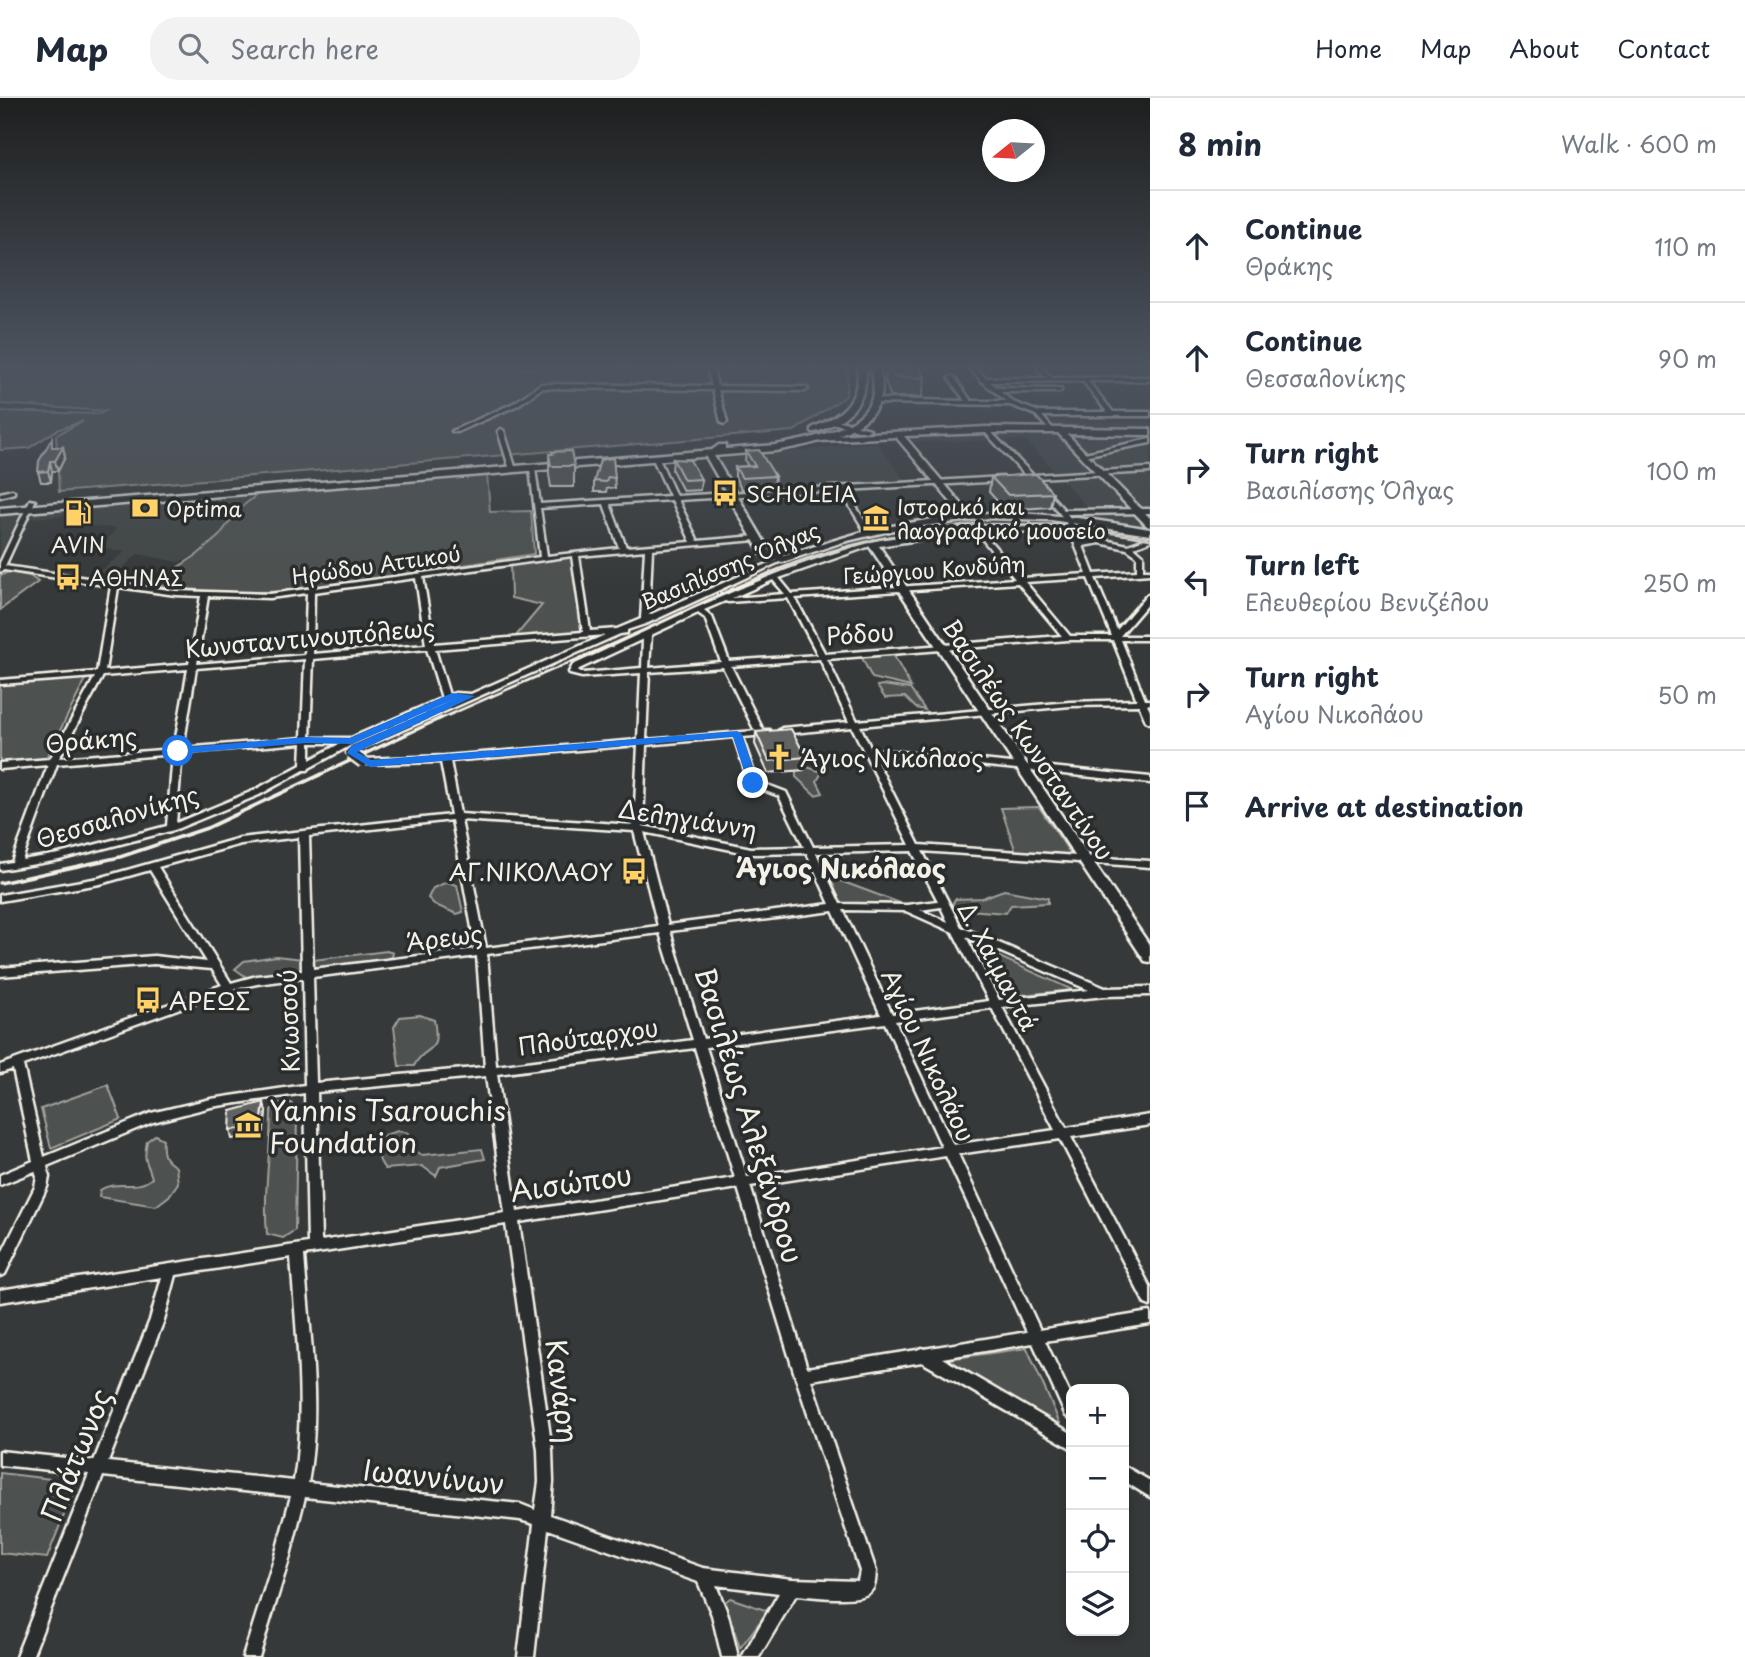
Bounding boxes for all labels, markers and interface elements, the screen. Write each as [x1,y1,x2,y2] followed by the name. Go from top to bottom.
[150,17,640,80] search box
[35,23,108,73] text: Map
[174,29,212,67] icon: search
[230,29,379,68] text: Search here
[1315,30,1382,66] text: Home
[1420,30,1471,66] text: Map
[1509,30,1579,66] text: About
[1617,30,1710,66] text: Contact
[982,119,1045,182] north arrow
[1178,121,1262,166] text: 8 min
[1561,126,1717,161] text: Walk · 600 m
[1245,209,1362,248] text: Continue
[1178,227,1216,265] icon: ahead
[1655,229,1717,264] text: 110 m
[1245,248,1333,283] text: Θράκης
[1245,321,1362,360] text: Continue
[1178,339,1216,377] icon: ahead
[1658,341,1717,376] text: 90 m
[1245,360,1406,395] text: Θεσσαλονίκης
[1245,433,1379,472] text: Turn right
[1178,451,1216,489] icon: right
[1647,453,1717,488] text: 100 m
[1245,472,1454,507] text: Βασιλίσσης Όλγας
[746,477,857,509] place label: SCHOLEIA
[710,478,740,508] bus stop icon: SCHOLEIA
[897,490,1106,546] place label: Ιστορικό και λαογραφικό μουσείο
[166,492,242,524] place label: Optima
[130,493,160,523] bank icon: Optima
[63,498,93,528] fuel station icon: AVIN
[861,503,891,533] museum icon: Ιστορικό και λαογραφικό μουσείο
[636,513,824,617] street label: Βασιλίσσης Όλγας
[51,528,105,560] place label: AVIN
[290,536,462,592] street label: Ηρώδου Αττικού
[1245,545,1360,584] text: Turn left
[842,547,1026,591] street label: Γεώργιου Κονδύλη
[89,561,183,593] place label: ΑΘΗΝΑΣ
[53,562,83,592] bus stop icon: ΑΘΗΝΑΣ
[1178,563,1216,601] icon: left
[1643,565,1717,600] text: 250 m
[1245,584,1490,619] text: Ελευθερίου Βενιζέλου
[183,608,437,666] street label: Κωνσταντινουπόλεως
[935,611,1123,867] street label: Βασιλέως Κωνσταντίνου
[825,613,895,653] street label: Ρόδου
[1245,657,1379,696] text: Turn right
[1178,675,1216,713] icon: right
[1657,677,1717,712] text: 50 m
[1245,696,1424,731] text: Αγίου Νικολάου
[43,717,139,761] street label: Θράκης
[162,735,193,766] route start
[800,739,983,775] place label: Άγιος Νικόλαος
[764,742,794,772] church icon: Άγιος Νικόλαος
[737,767,768,798] route end
[31,776,203,856] street label: Θεσσαλονίκης
[1178,787,1216,825] icon: arrive
[1245,787,1524,826] text: Arrive at destination
[616,789,760,847] street label: Δεληγιάννη
[736,848,946,887] district label: Άγιος Νικόλαος
[449,853,613,889] place label: ΑΓ.ΝΙΚΟΛΑΟΥ
[619,856,649,886] bus stop icon: ΑΓ.ΝΙΚΟΛΑΟΥ
[950,895,1048,1037] street label: Δ. Χαιμαντά
[403,914,485,960] street label: Άρεως
[684,962,816,1268] street label: Βασιλέως Αλεξάνδρου
[873,963,985,1147] street label: Αγίου Νικολάου
[268,969,308,1073] street label: Κνωσσού
[169,982,250,1018] place label: ΑΡΕΩΣ
[133,985,163,1015] bus stop icon: ΑΡΕΩΣ
[516,1008,660,1064] street label: Πλούταρχου
[269,1088,506,1163] place label: Yannis Tsarouchis Foundation
[233,1110,263,1140] museum icon: Yannis Tsarouchis Foundation
[507,1152,635,1212] street label: Αισώπου
[535,1336,591,1446] street label: Κανάρη
[29,1382,121,1528] street label: Πλάτωνος
[1066,1384,1129,1636] map controls
[1066,1384,1129,1447] button: +
[361,1447,507,1505] street label: Ιωαννίνων
[1066,1447,1129,1510] button: −
[1066,1510,1129,1573] button: locate
[1066,1573,1129,1636] button: layers

